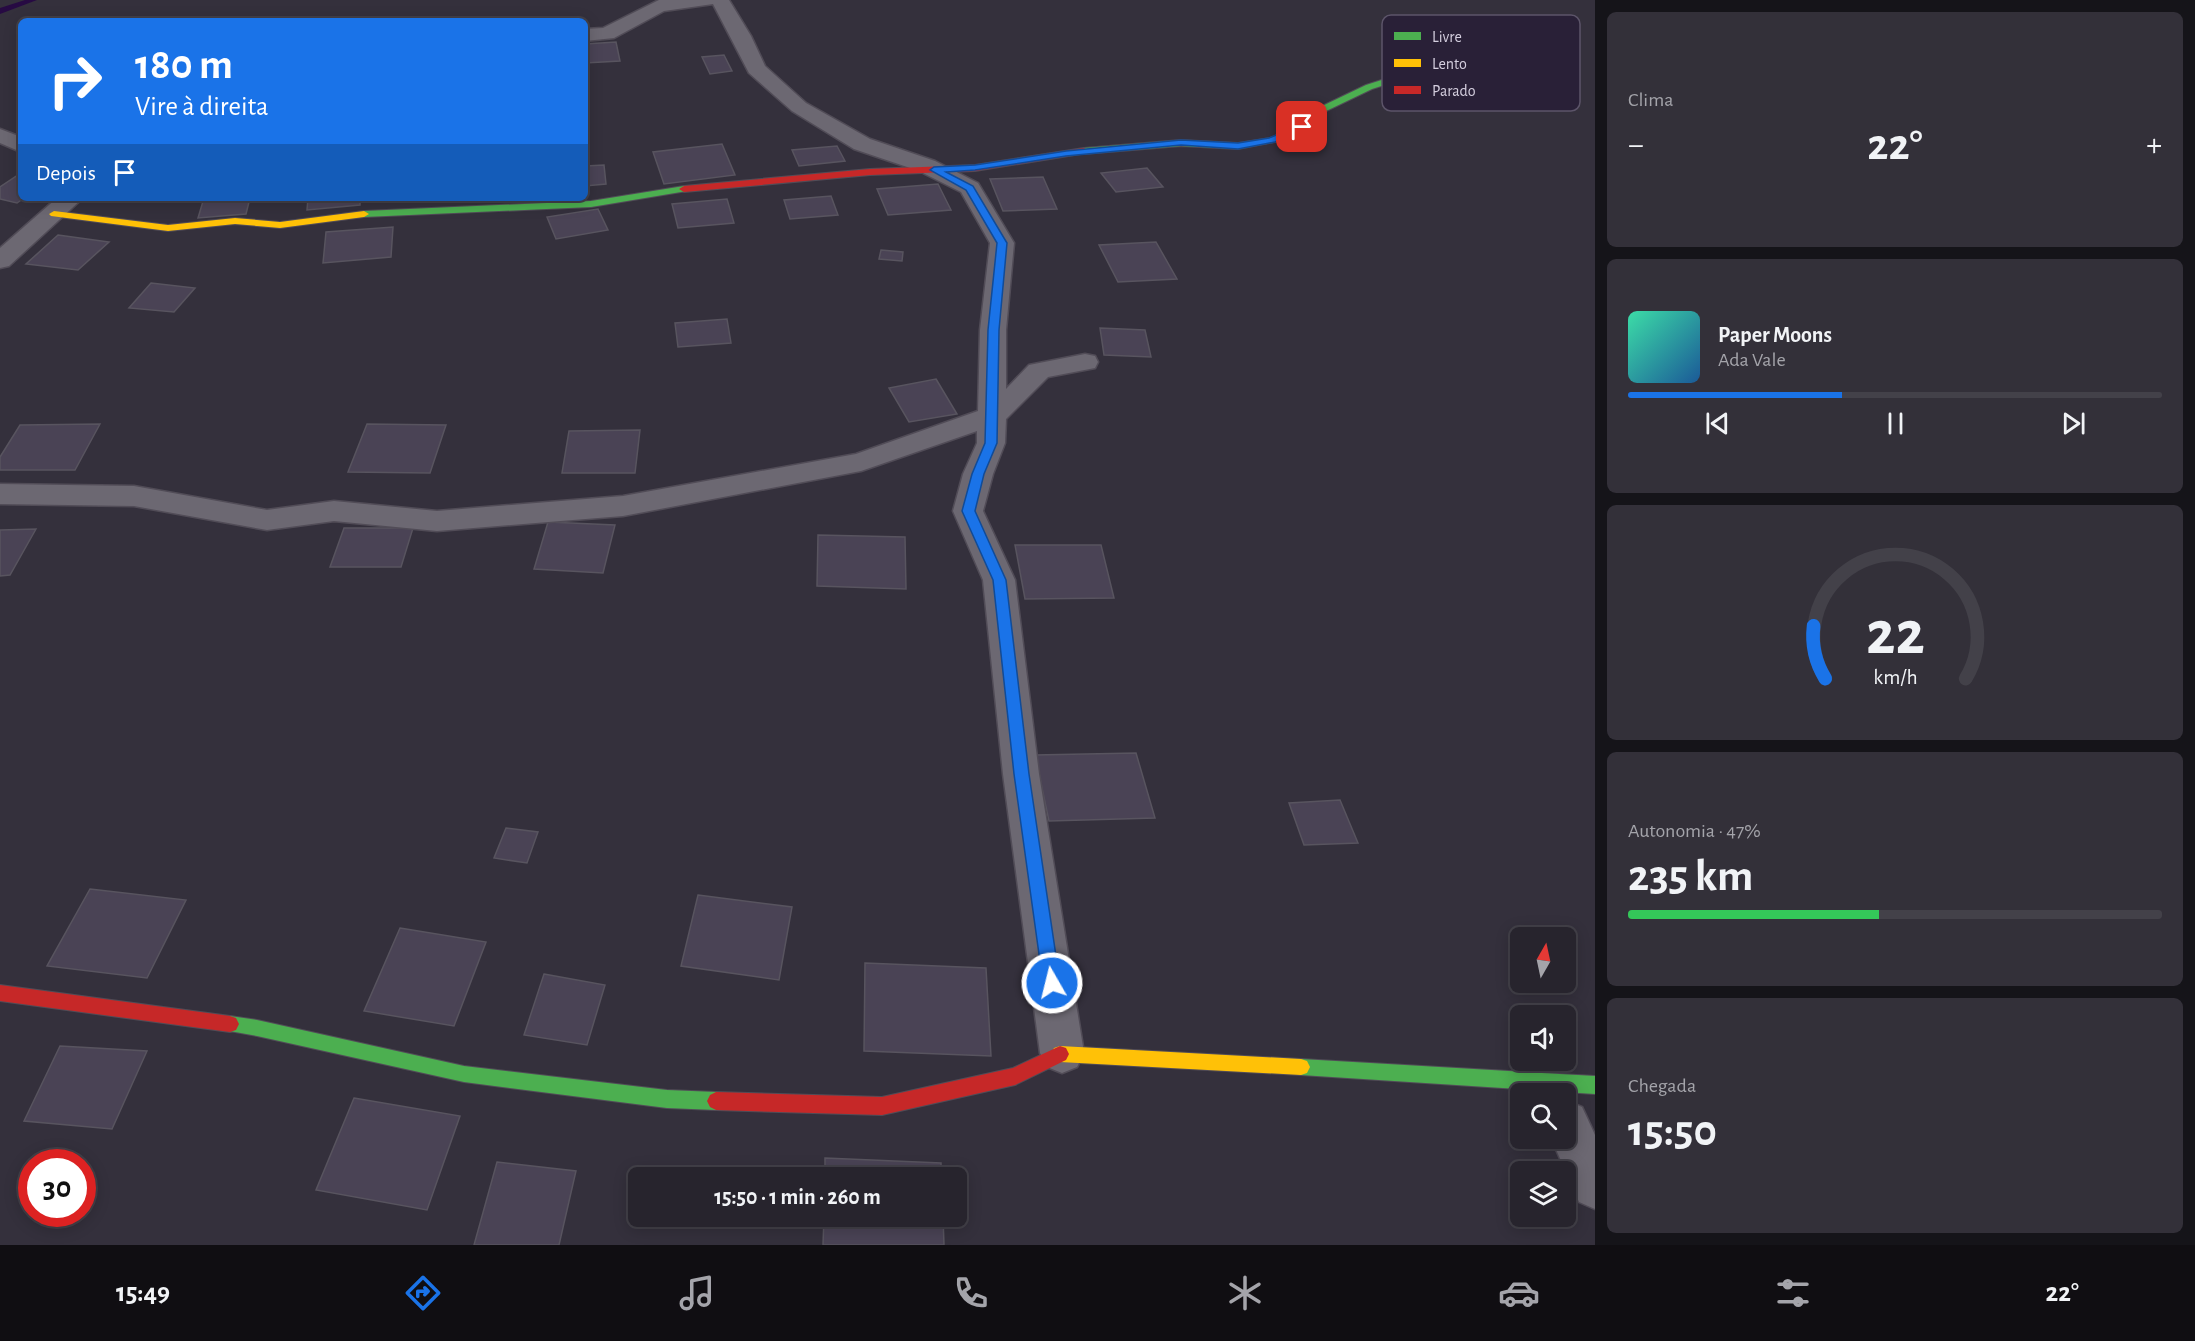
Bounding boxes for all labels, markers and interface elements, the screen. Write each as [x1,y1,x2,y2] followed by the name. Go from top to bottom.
[1382,15,1580,111] legend
[1432,29,1462,45] text: Livre
[36,42,114,120] icon: right
[135,44,233,86] text: 180 m
[1432,56,1467,72] text: Lento
[1432,83,1476,99] text: Parado
[1628,90,1673,110] text: Clima
[135,93,269,120] text: Vire à direita
[1276,101,1327,152] pin
[1285,110,1318,143] icon: arrive
[1867,123,1923,168] text: 22°
[1628,129,1644,162] text: −
[2146,129,2162,162] text: +
[108,156,141,189] icon: arrive
[36,162,96,184] text: Depois
[1718,324,1832,346] text: Paper Moons
[1718,350,1786,370] text: Ada Vale
[1701,407,1734,440] icon: previous
[1879,407,1912,440] icon: pause
[2057,407,2090,440] icon: next
[1866,604,1924,666] text: 22
[1873,668,1917,689] text: km/h
[1628,821,1761,841] text: Autonomia · 47%
[1628,854,1753,899] text: 235 km
[1510,927,1576,993] north arrow
[1510,927,1576,1227] map controls
[1020,951,1084,1015] position arrow
[1510,1005,1576,1071] button: sound
[1628,1076,1696,1096] text: Chegada
[1510,1083,1576,1149] button: search
[1628,1109,1717,1154] text: 15:50
[18,1149,96,1227] speed limit sign: 30
[1510,1161,1576,1227] button: layers
[714,1186,881,1208] text: 15:50 · 1 min · 260 m
[402,1272,444,1314] icon: directions
[676,1272,718,1314] icon: music
[950,1272,992,1314] icon: phone
[1224,1272,1266,1314] icon: climate
[1498,1272,1540,1314] icon: car
[1772,1272,1814,1314] icon: filters
[116,1279,170,1306] text: 15:49
[2046,1279,2079,1306] text: 22°

